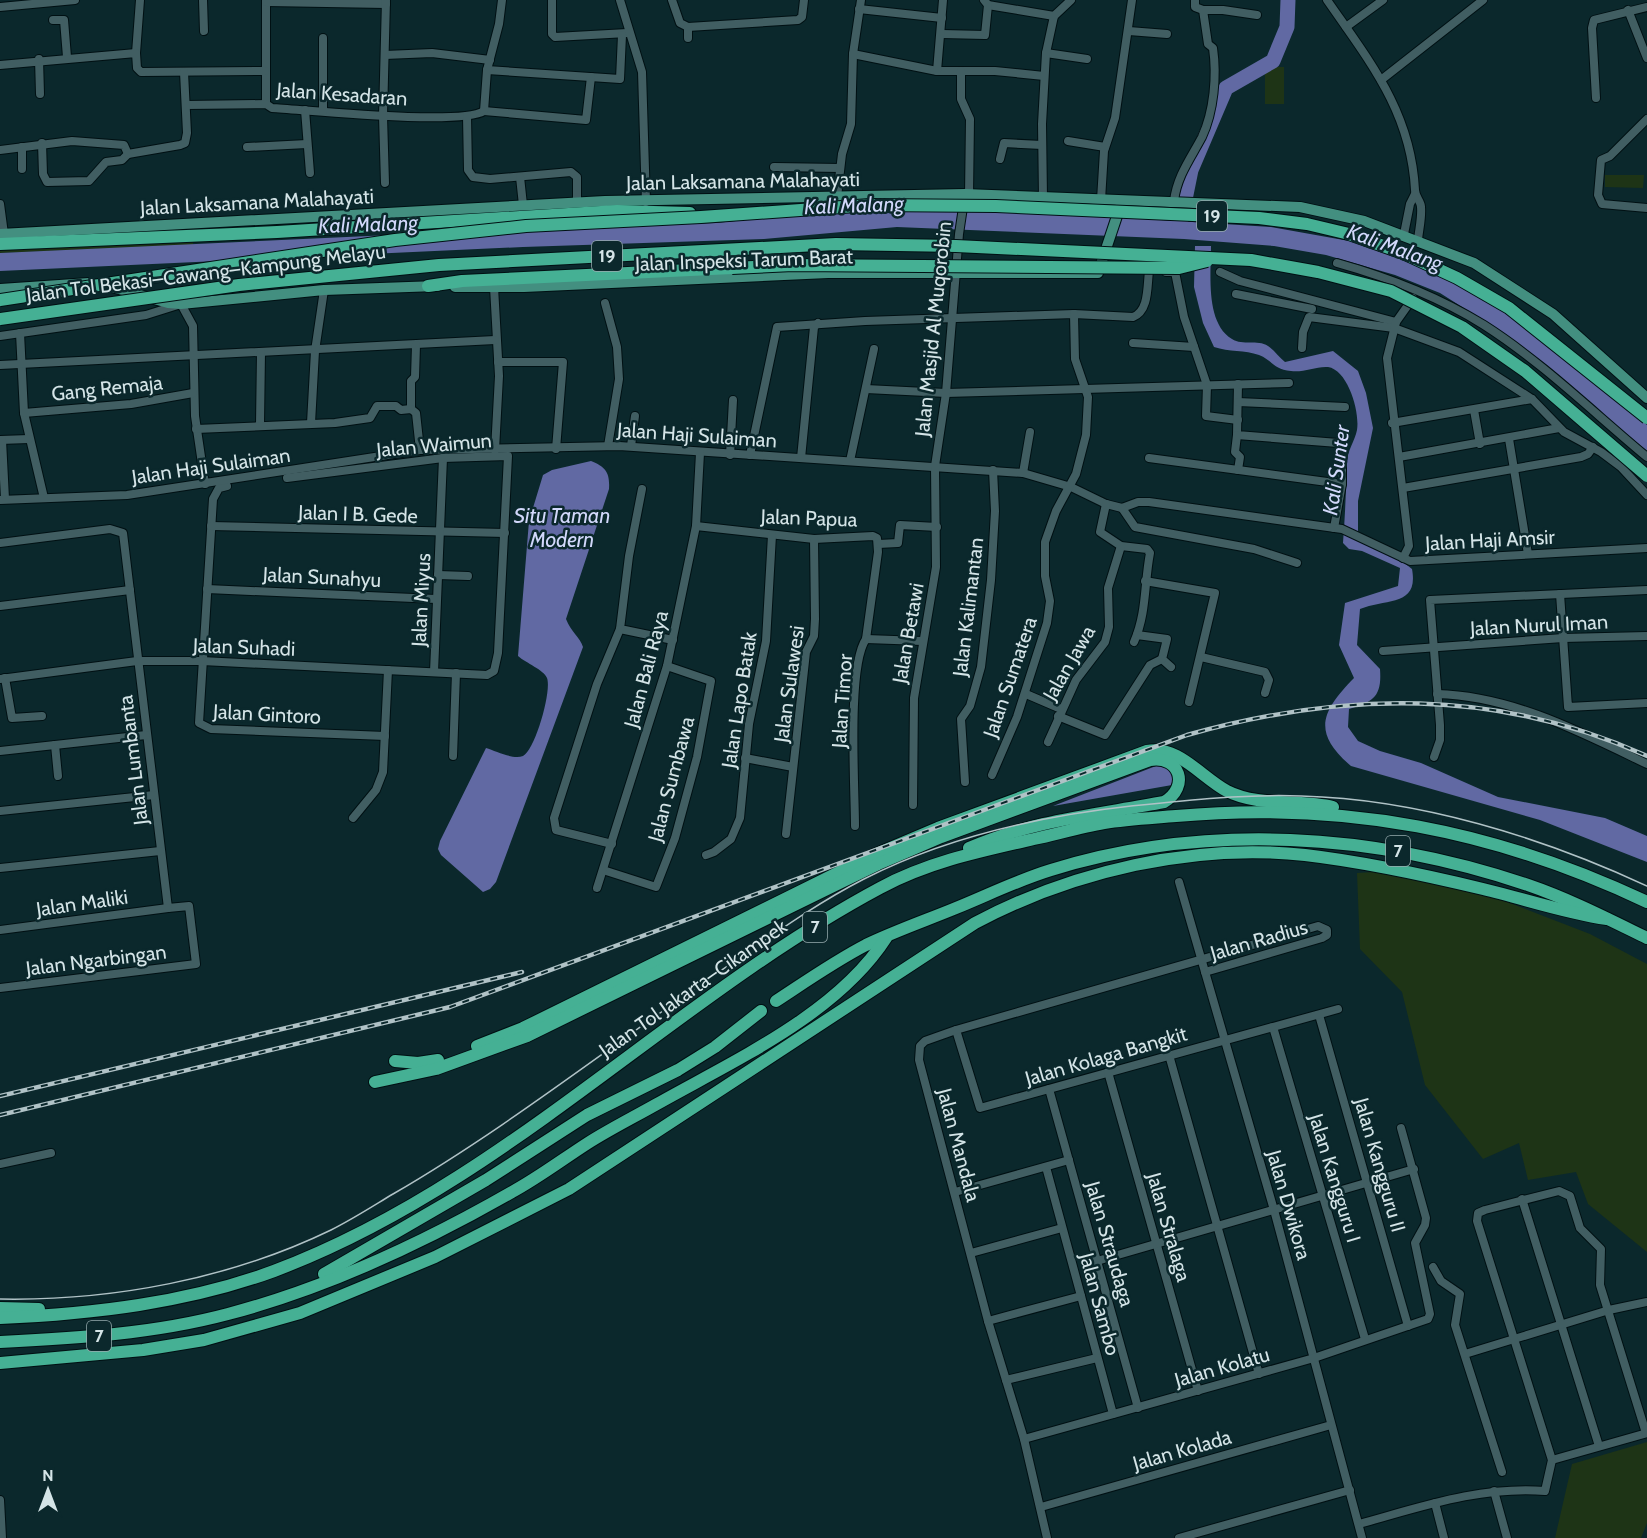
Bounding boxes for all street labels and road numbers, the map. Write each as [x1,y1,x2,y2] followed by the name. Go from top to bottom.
[275,77,408,111] street label: Jalan Kesadaran
[625,167,860,195] street label: Jalan Laksamana Malahayati
[139,184,374,220] street label: Jalan Laksamana Malahayati
[1197,201,1227,231] road number: 19
[910,220,956,439] street label: Jalan Masjid Al Muqorobin
[24,239,387,307] street label: Jalan Tol Bekasi–Cawang–Kampung Melayu
[592,241,622,271] road number: 19
[634,244,854,276] street label: Jalan Inspeksi Tarum Barat
[50,370,164,406] street label: Gang Remaja
[615,417,778,453] street label: Jalan Haji Sulaiman
[374,428,493,462] street label: Jalan Waimun
[129,443,292,489] street label: Jalan Haji Sulaiman
[297,500,418,528] street label: Jalan I B. Gede
[759,504,858,532] street label: Jalan Papua
[1424,525,1556,555] street label: Jalan Haji Amsir
[947,536,988,679] street label: Jalan Kalimantan
[407,553,435,648] street label: Jalan Miyus
[261,562,382,592] street label: Jalan Sunahyu
[887,581,929,686] street label: Jalan Betawi
[619,607,673,731] street label: Jalan Bali Raya
[1468,609,1609,641] street label: Jalan Nurul Iman
[978,613,1042,742] street label: Jalan Sumatera
[1037,621,1100,706] street label: Jalan Jawa
[769,624,809,745] street label: Jalan Sulawesi
[716,630,762,771] street label: Jalan Lapo Batak
[191,633,296,661] street label: Jalan Suhadi
[827,653,857,750] street label: Jalan Timor
[113,693,153,827] street label: Jalan Lumbanta
[212,699,321,729] street label: Jalan Gintoro
[643,713,699,845] street label: Jalan Sumbawa
[1386,836,1410,866] road number: 7
[34,885,129,921] street label: Jalan Maliki
[803,912,827,942] road number: 7
[594,914,792,1063] street label: Jalan Tol Jakarta–Cikampek
[1207,915,1310,966] street label: Jalan Radius
[23,939,168,981] street label: Jalan Ngarbingan
[1021,1021,1190,1091] street label: Jalan Kolaga Bangkit
[932,1085,986,1205] street label: Jalan Mandala
[1349,1094,1411,1235] street label: Jalan Kangguru II
[1304,1110,1366,1245] street label: Jalan Kangguru I
[1262,1146,1316,1263] street label: Jalan Dwikora
[1142,1169,1196,1285] street label: Jalan Stralaga
[1080,1178,1139,1310] street label: Jalan Straudaga
[1075,1249,1125,1358] street label: Jalan Sambo
[87,1321,111,1351] road number: 7
[1171,1342,1272,1392] street label: Jalan Kolatu
[1129,1424,1234,1476] street label: Jalan Kolada

